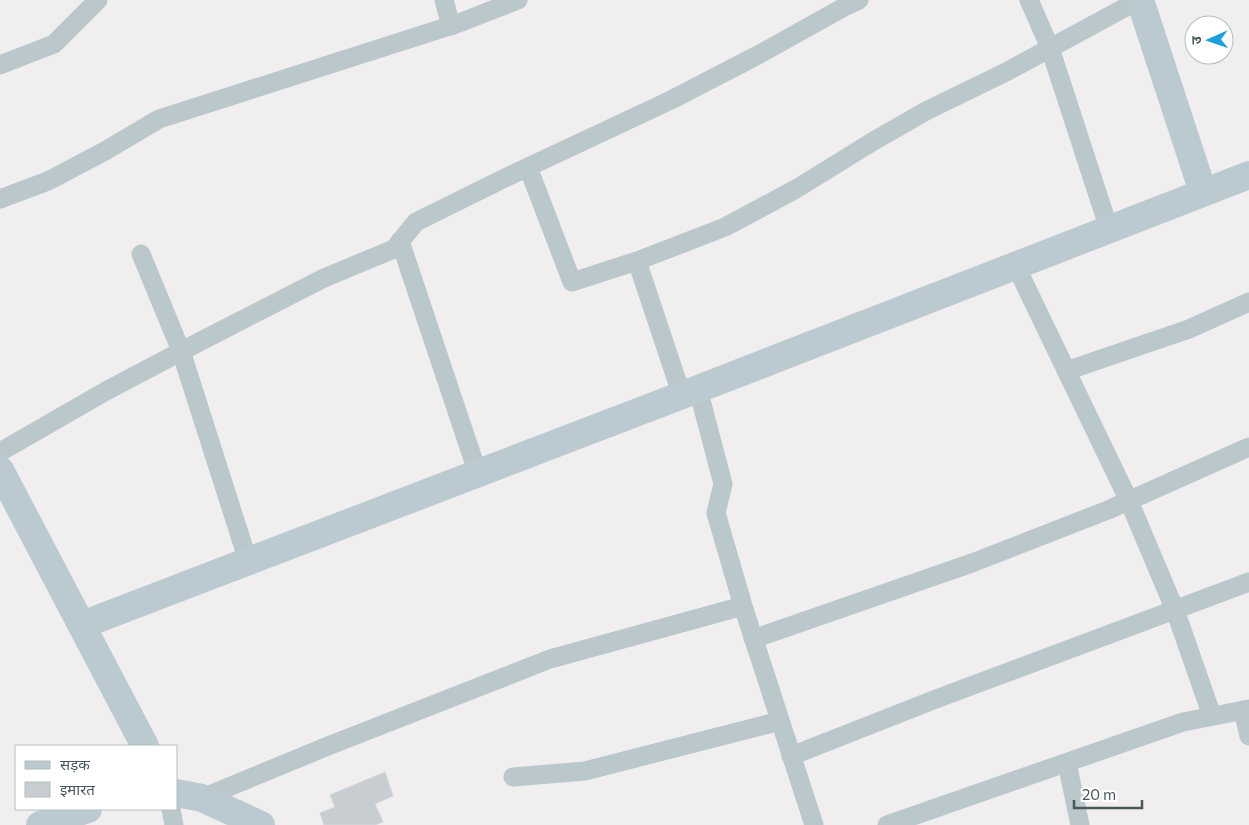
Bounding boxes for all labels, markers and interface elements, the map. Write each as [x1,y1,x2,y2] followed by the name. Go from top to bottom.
[1184,15,1234,65] north arrow
[1187,35,1204,45] text: उ
[15,745,178,810] legend
[60,755,90,773] text: सड़क
[1074,778,1142,810] scale bar
[60,780,95,798] text: इमारत
[1082,785,1116,803] text: 20 m

